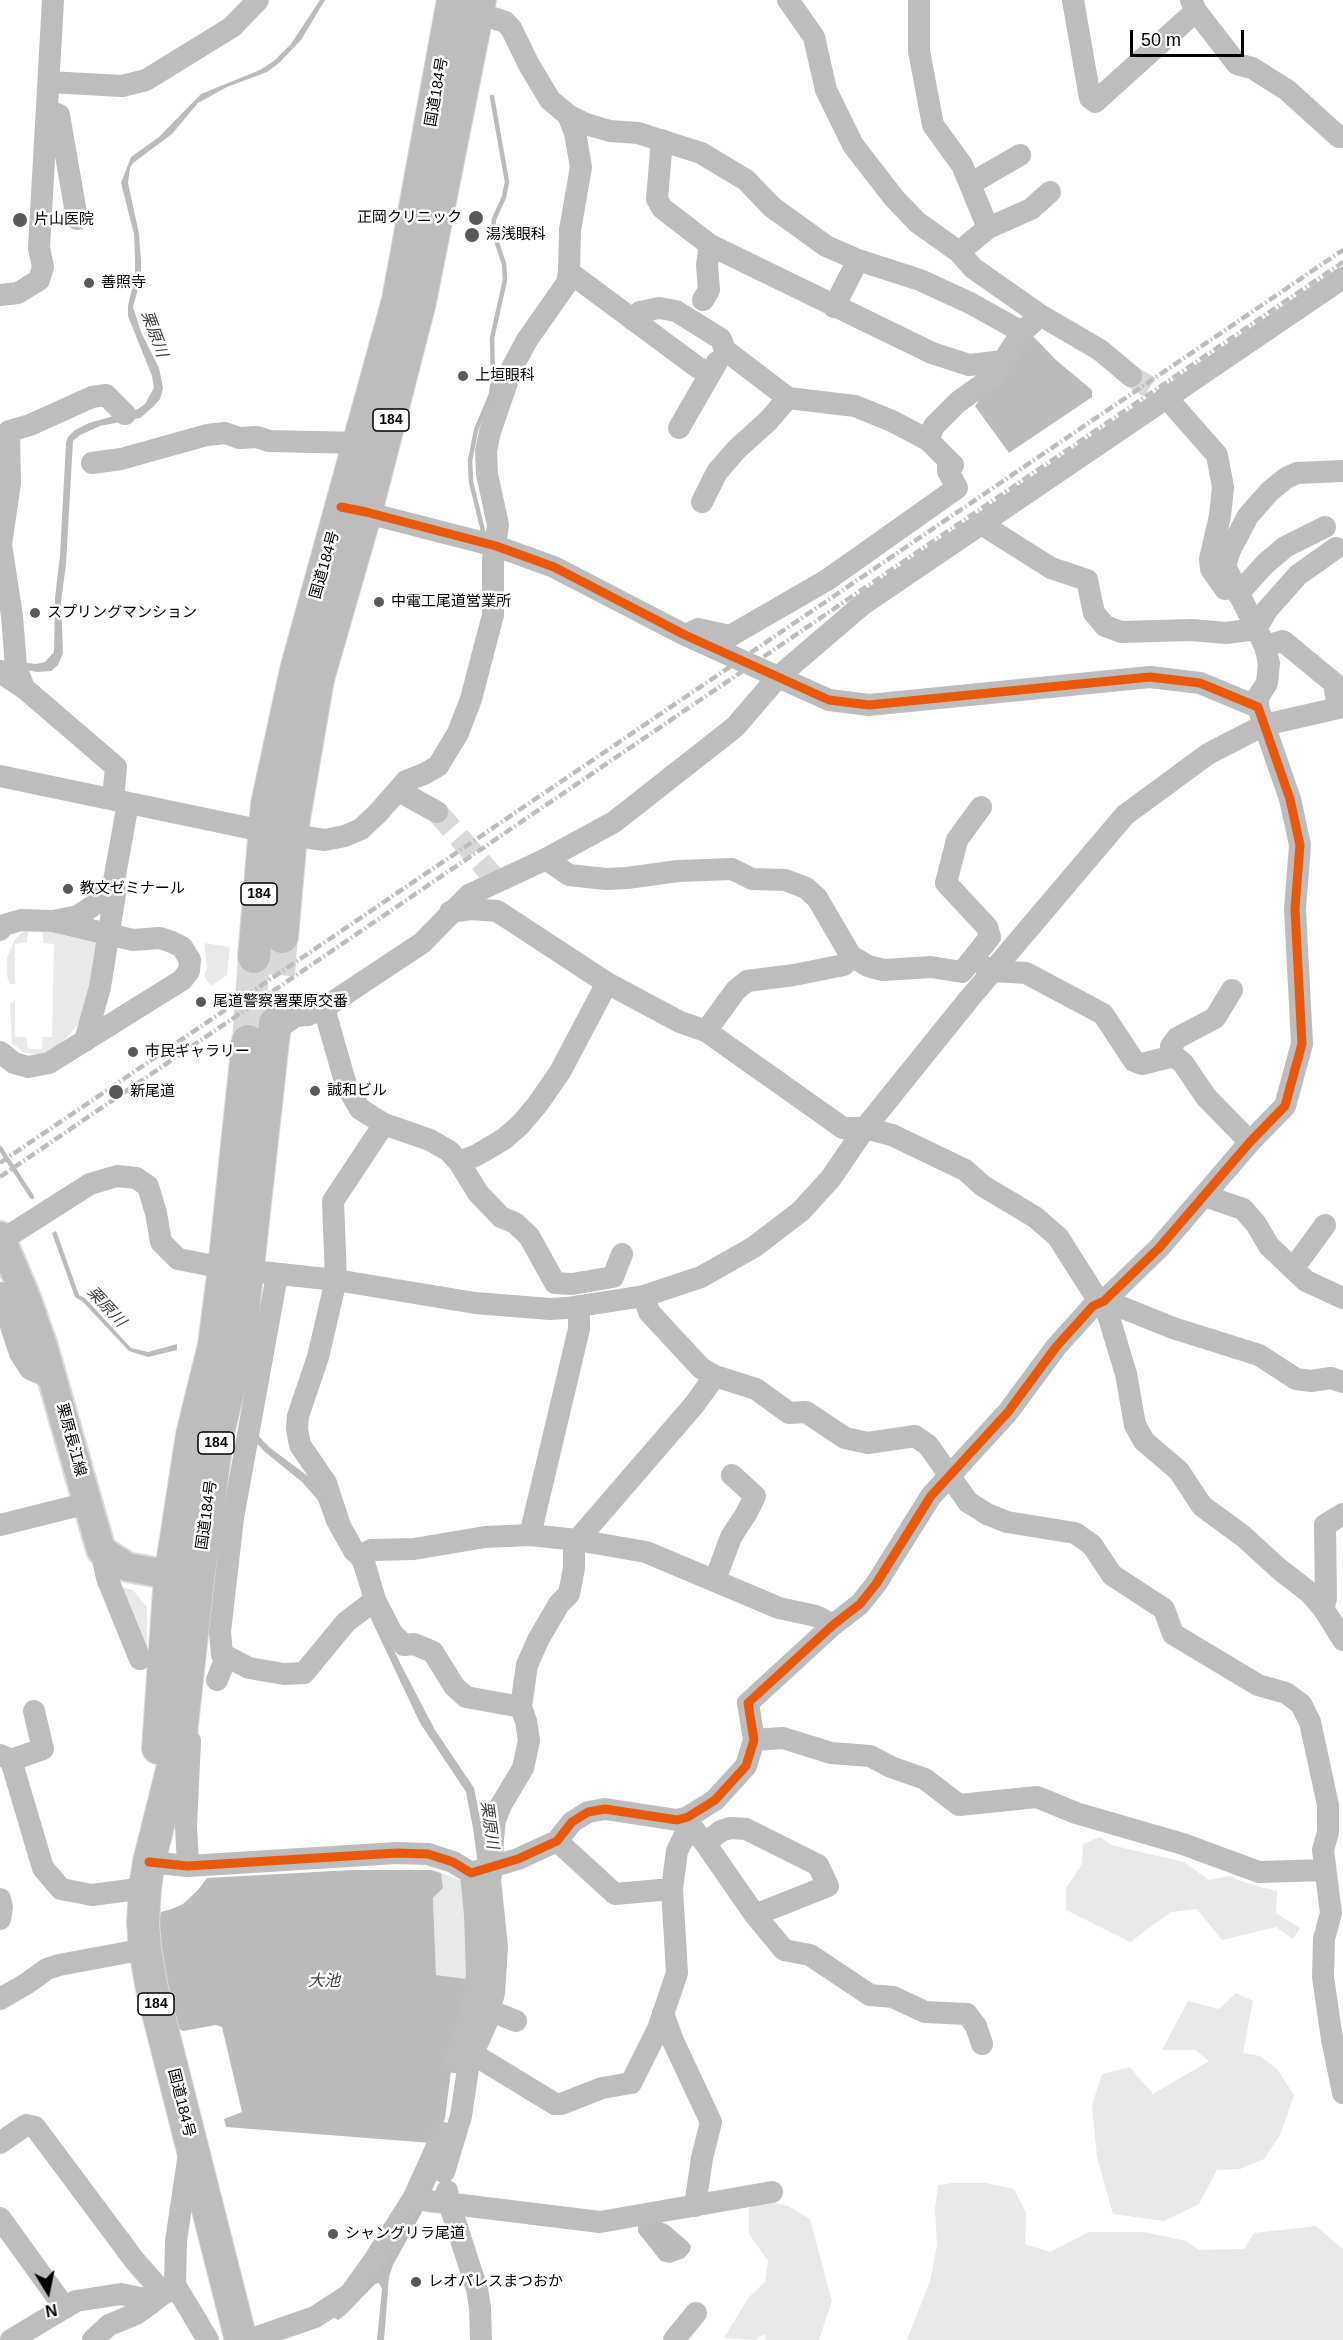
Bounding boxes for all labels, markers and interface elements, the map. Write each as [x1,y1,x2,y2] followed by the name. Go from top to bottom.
[1133,18,1247,56] scale bar
[1141,30,1181,50] text: 50 m
[422,56,452,128] street label: 国道184号
[357,209,462,227] place label: 正岡クリニック
[467,209,485,227] marker: 正岡クリニック
[11,211,29,229] marker: 片山医院
[34,211,94,229] place label: 片山医院
[463,226,481,244] marker: 湯浅眼科
[486,226,546,244] place label: 湯浅眼科
[101,274,146,292] place label: 善照寺
[82,276,96,290] marker: 善照寺
[137,308,171,360] water label: 栗原川
[475,367,535,385] place label: 上垣眼科
[456,369,470,383] marker: 上垣眼科
[373,409,409,431] road number: 184
[307,529,343,601] street label: 国道184号
[391,593,511,611] place label: 中電工尾道営業所
[372,595,386,609] marker: 中電工尾道営業所
[47,604,197,622] place label: スプリングマンション
[28,606,42,620] marker: スプリングマンション
[80,880,185,898] place label: 教文ゼミナール
[61,882,75,896] marker: 教文ゼミナール
[241,883,277,905] road number: 184
[213,993,348,1011] place label: 尾道警察署栗原交番
[194,995,208,1009] marker: 尾道警察署栗原交番
[145,1043,250,1061] place label: 市民ギャラリー
[126,1045,140,1059] marker: 市民ギャラリー
[327,1082,387,1100] place label: 誠和ビル
[107,1083,125,1101] marker: 新尾道
[130,1083,175,1101] place label: 新尾道
[308,1084,322,1098] marker: 誠和ビル
[83,1283,129,1331] water label: 栗原川
[53,1401,89,1479] street label: 栗原長江線
[198,1432,234,1454] road number: 184
[193,1479,221,1551] street label: 国道184号
[476,1800,502,1850] water label: 栗原川
[308,1972,340,1992] water label: 大池
[138,1993,174,2015] road number: 184
[164,2067,198,2139] street label: 国道184号
[345,2225,465,2243] place label: シャングリラ尾道
[326,2227,340,2241] marker: シャングリラ尾道
[18,2262,78,2322] north arrow
[428,2273,563,2291] place label: レオパレスまつおか
[409,2275,423,2289] marker: レオパレスまつおか
[44,2301,58,2320] text: N

